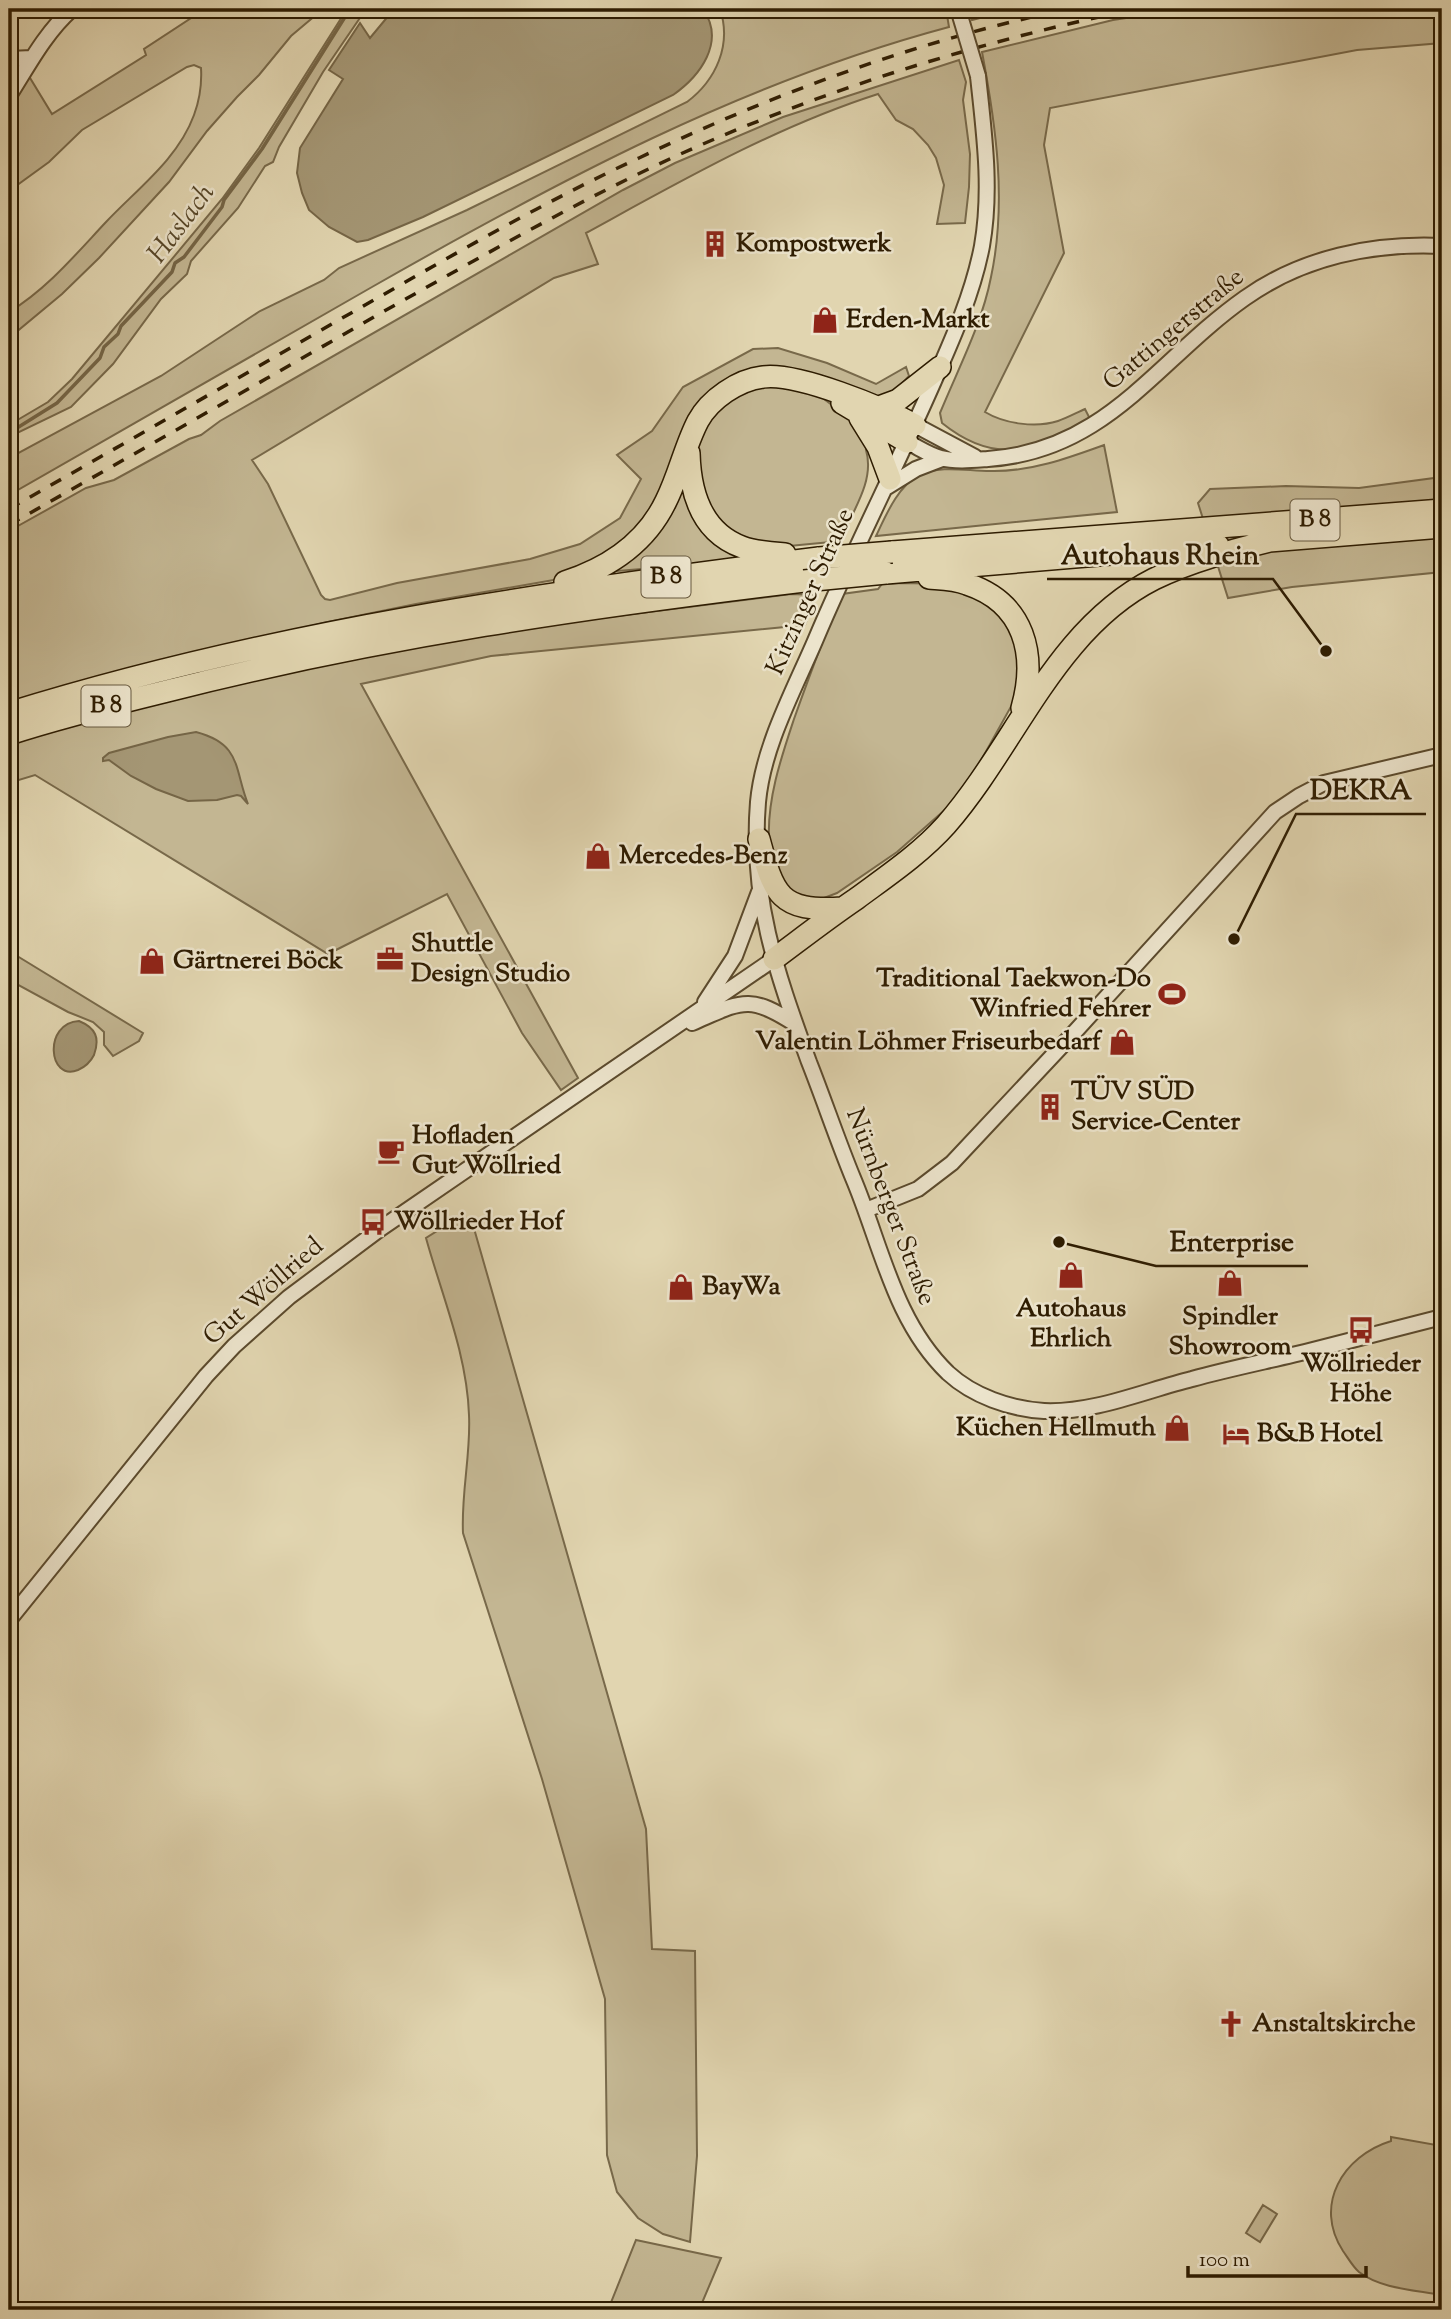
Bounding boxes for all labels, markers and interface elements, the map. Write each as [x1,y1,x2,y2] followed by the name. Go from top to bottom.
[139,175,226,272] water label: Haslach
[736,226,892,263] place label: Kompostwerk
[700,229,730,259] building icon: Kompostwerk
[1095,260,1253,400] street label: Gattingerstraße
[846,302,990,339] place label: Erden-Markt
[810,305,840,335] shop icon: Erden-Markt
[1290,500,1340,540] road number: B 8
[758,503,864,681] street label: Kitzinger Straße
[1047,530,1273,579] callout: Autohaus Rhein
[1061,537,1260,577] text: Autohaus Rhein
[642,556,690,598] road number: B 8
[82,686,130,726] road number: B 8
[1296,765,1426,814] callout: DEKRA
[1310,772,1412,812] text: DEKRA
[619,838,788,875] place label: Mercedes-Benz
[583,841,613,871] shop icon: Mercedes-Benz
[411,926,570,993] place label: Shuttle Design Studio
[173,943,344,980] place label: Gärtnerei Böck
[375,944,405,974] office icon: Shuttle Design Studio
[137,946,167,976] shop icon: Gärtnerei Böck
[876,961,1151,1028] place label: Traditional Taekwon-Do Winfried Fehrer
[1157,979,1187,1009] sports icon: Traditional Taekwon-Do Winfried Fehrer
[755,1024,1103,1061] place label: Valentin Löhmer Friseurbedarf
[1107,1027,1137,1057] shop icon: Valentin Löhmer Friseurbedarf
[1071,1074,1240,1141] place label: TÜV SÜD Service-Center
[1035,1092,1065,1122] building icon: TÜV SÜD Service-Center
[835,1103,945,1311] street label: Nürnberger Straße
[412,1118,561,1185] place label: Hofladen Gut Wöllried
[376,1136,406,1166] cafe icon: Hofladen Gut Wöllried
[394,1204,565,1241] place label: Wöllrieder Hof
[358,1207,388,1237] bus stop icon: Wöllrieder Hof
[1156,1217,1308,1266] callout: Enterprise
[1170,1224,1294,1264] text: Enterprise
[196,1229,333,1355] street label: Gut Wöllried
[1056,1260,1086,1290] shop icon: Autohaus Ehrlich
[1215,1268,1245,1298] shop icon: Spindler Showroom
[702,1269,781,1306] place label: BayWa
[666,1272,696,1302] shop icon: BayWa
[1016,1291,1126,1358] place label: Autohaus Ehrlich
[1168,1299,1292,1366] place label: Spindler Showroom
[1346,1315,1376,1345] bus stop icon: Wöllrieder Höhe
[1301,1346,1421,1413] place label: Wöllrieder Höhe
[956,1410,1157,1447] place label: Küchen Hellmuth
[1162,1413,1192,1443] shop icon: Küchen Hellmuth
[1257,1416,1383,1453] place label: B&B Hotel
[1221,1419,1251,1449] hotel icon: B&B Hotel
[1252,2006,1416,2043] place label: Anstaltskirche
[1216,2009,1246,2039] church icon: Anstaltskirche
[1188,2235,1367,2279] scale bar
[1199,2246,1250,2276] text: 100 m

